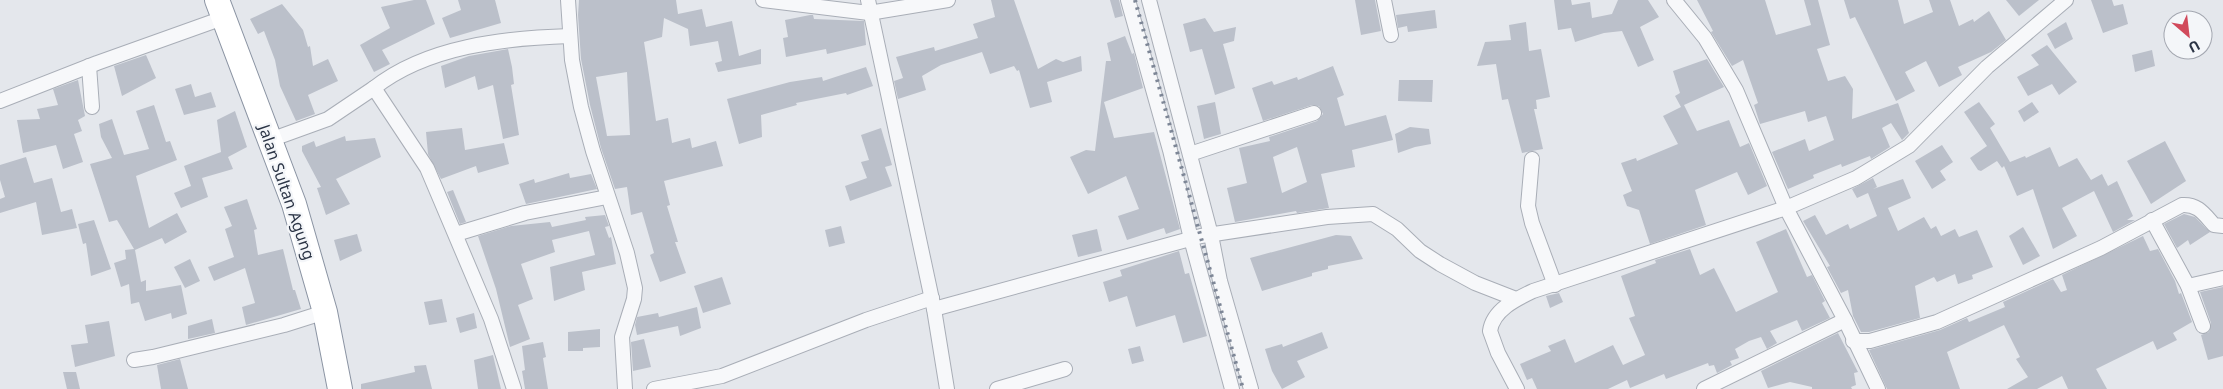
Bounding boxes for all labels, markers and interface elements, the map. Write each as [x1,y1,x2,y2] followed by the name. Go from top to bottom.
[2163,10,2213,60] north arrow
[2185,36,2203,58] text: U
[253,119,320,263] street label: Jalan Sultan Agung

